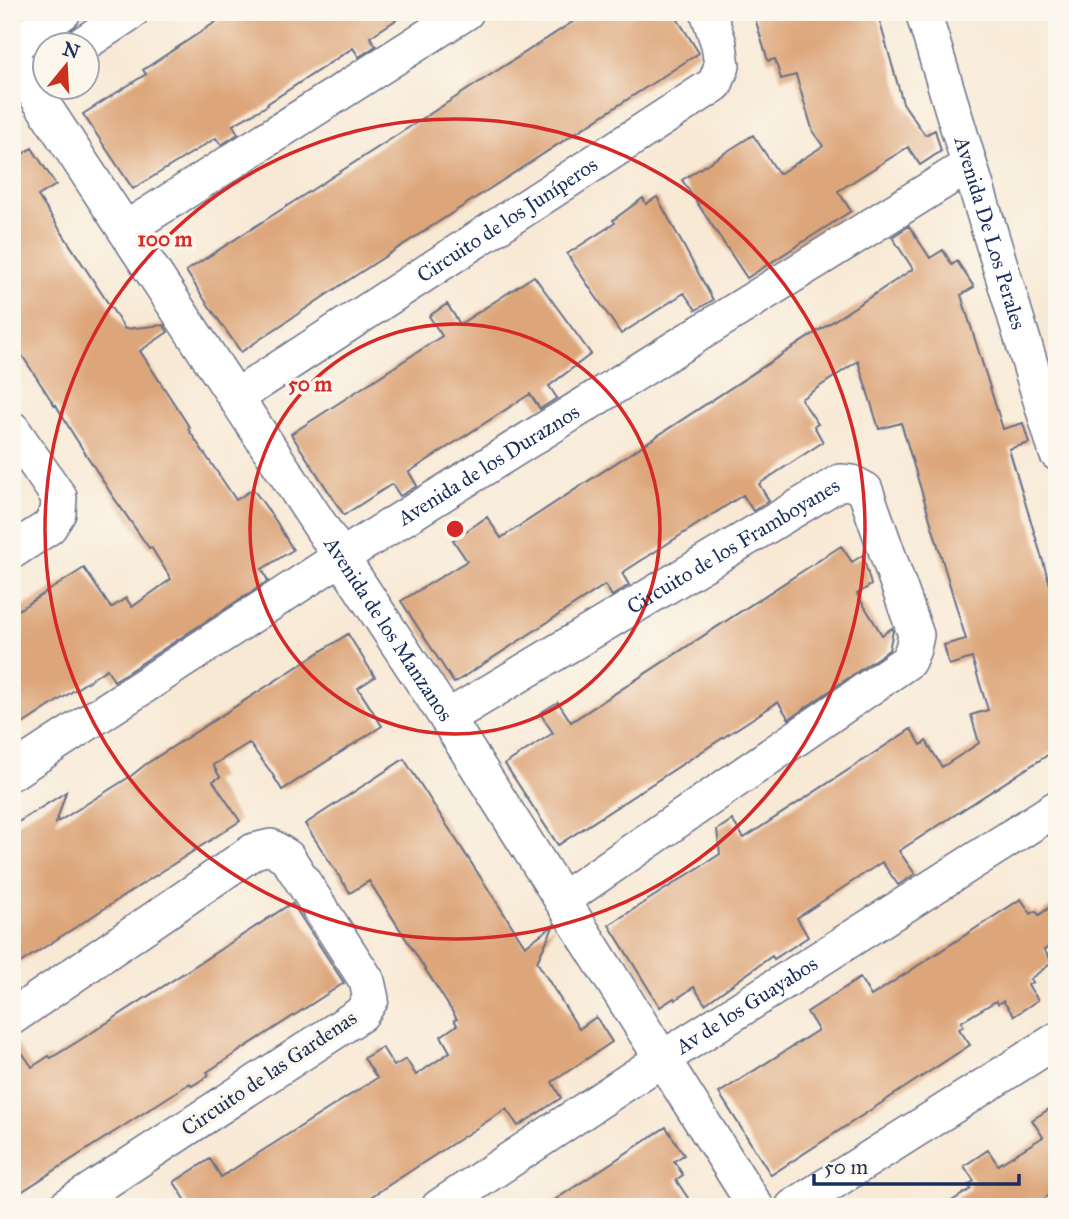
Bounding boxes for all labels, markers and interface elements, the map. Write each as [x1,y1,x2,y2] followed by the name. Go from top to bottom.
[32,32,102,102] north arrow
[60,37,82,64] text: N
[948,132,1032,333] street label: Avenida De Los Perales
[412,151,602,288] street label: Circuito de los Juníperos
[138,226,193,252] text: 100 m
[288,371,332,397] text: 50 m
[392,398,584,532] street label: Avenida de los Duraznos
[622,472,844,620] street label: Circuito de los Framboyanes
[443,517,467,541] centre of rings
[318,531,459,726] street label: Avenida de los Manzanos
[670,951,822,1060] street label: Av de los Guayabos
[176,1005,362,1141] street label: Circuito de las Gardenas
[814,1142,1018,1186] scale bar
[824,1154,869,1180] text: 50 m

